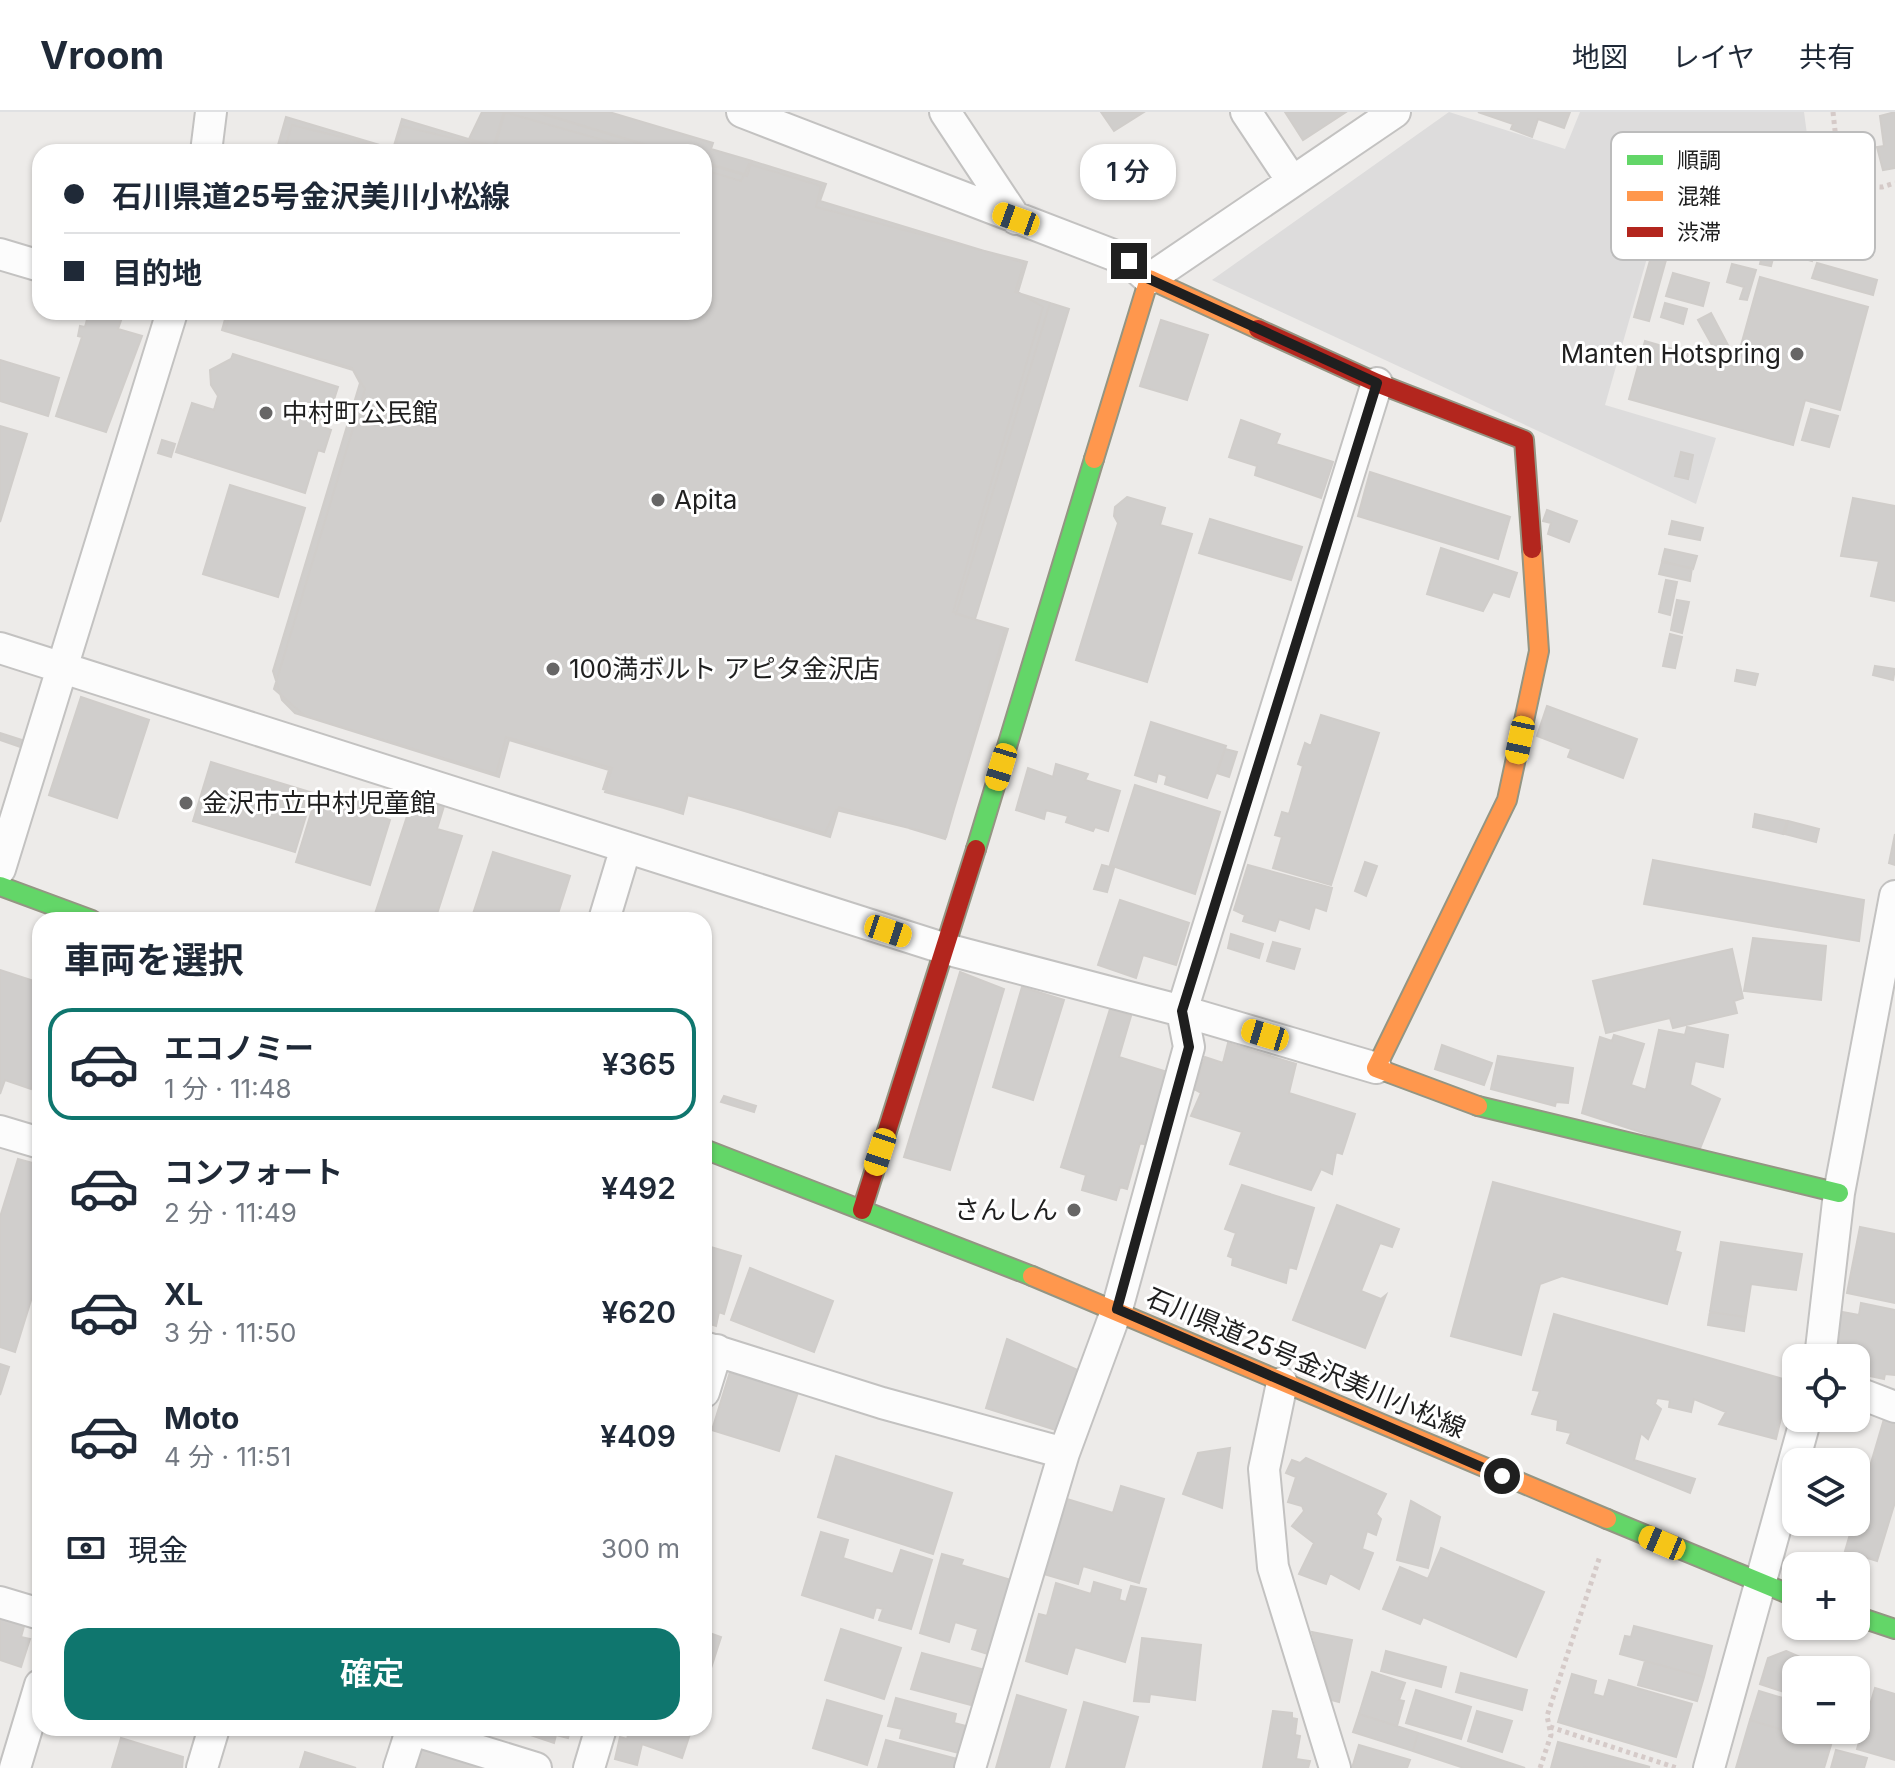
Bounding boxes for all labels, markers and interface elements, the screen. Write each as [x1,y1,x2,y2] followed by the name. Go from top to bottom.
[40,32,164,78] text: Vroom
[1572,40,1628,74] text: 地図
[1672,40,1755,74] text: レイヤ
[1799,40,1855,74] text: 共有
[1611,132,1875,260] legend
[1081,145,1177,201] callout: 1 分
[1677,147,1721,173] text: 順調
[1106,156,1150,187] text: 1 分
[112,178,510,214] text: 石川県道25号金沢美川小松線
[1677,183,1721,209] text: 混雑
[989,200,1043,238] car
[1677,219,1721,245] text: 渋滞
[1111,243,1147,279] route end
[112,255,202,291] text: 目的地
[1561,338,1781,369] place label: Manten Hotspring
[1788,345,1806,363] marker: Manten Hotspring
[282,397,438,428] place label: 中村町公民館
[257,404,275,422] marker: 中村町公民館
[674,484,737,515] place label: Apita
[649,491,667,509] marker: Apita
[569,653,880,684] place label: 100満ボルト アピタ金沢店
[544,660,562,678] marker: 100満ボルト アピタ金沢店
[1503,714,1537,766] car
[983,741,1019,793] car
[202,787,436,818] place label: 金沢市立中村児童館
[177,794,195,812] marker: 金沢市立中村児童館
[861,912,915,950] car
[64,938,244,982] text: 車両を選択
[1239,1017,1291,1053] car
[68,1028,140,1100] icon: car
[164,1030,314,1066] text: エコノミー
[602,1046,676,1082] text: ¥365
[164,1073,292,1104] text: 1 分 · 11:48
[861,1125,899,1179] car
[68,1152,140,1224] icon: car
[164,1154,343,1190] text: コンフォート
[601,1170,676,1206] text: ¥492
[954,1194,1058,1225] place label: さんしん
[164,1197,297,1228] text: 2 分 · 11:49
[1065,1201,1083,1219] marker: さんしん
[68,1276,140,1348] icon: car
[164,1276,203,1312] text: XL
[1142,1281,1470,1444] street label: 石川県道25号金沢美川小松線
[601,1294,676,1330] text: ¥620
[164,1317,296,1348] text: 3 分 · 11:50
[1782,1344,1870,1744] map controls
[1782,1344,1870,1432] button: locate
[68,1400,140,1472] icon: car
[164,1400,239,1436] text: Moto
[600,1418,676,1454] text: ¥409
[164,1441,291,1472] text: 4 分 · 11:51
[1782,1448,1870,1536] button: layers
[1484,1458,1520,1494] route start
[1635,1523,1689,1563] car
[64,1526,108,1570] icon: cash
[128,1532,188,1568] text: 現金
[601,1533,680,1564] text: 300 m
[1782,1552,1870,1640] button: +
[64,1628,680,1720] button: 確定
[1782,1656,1870,1744] button: −

